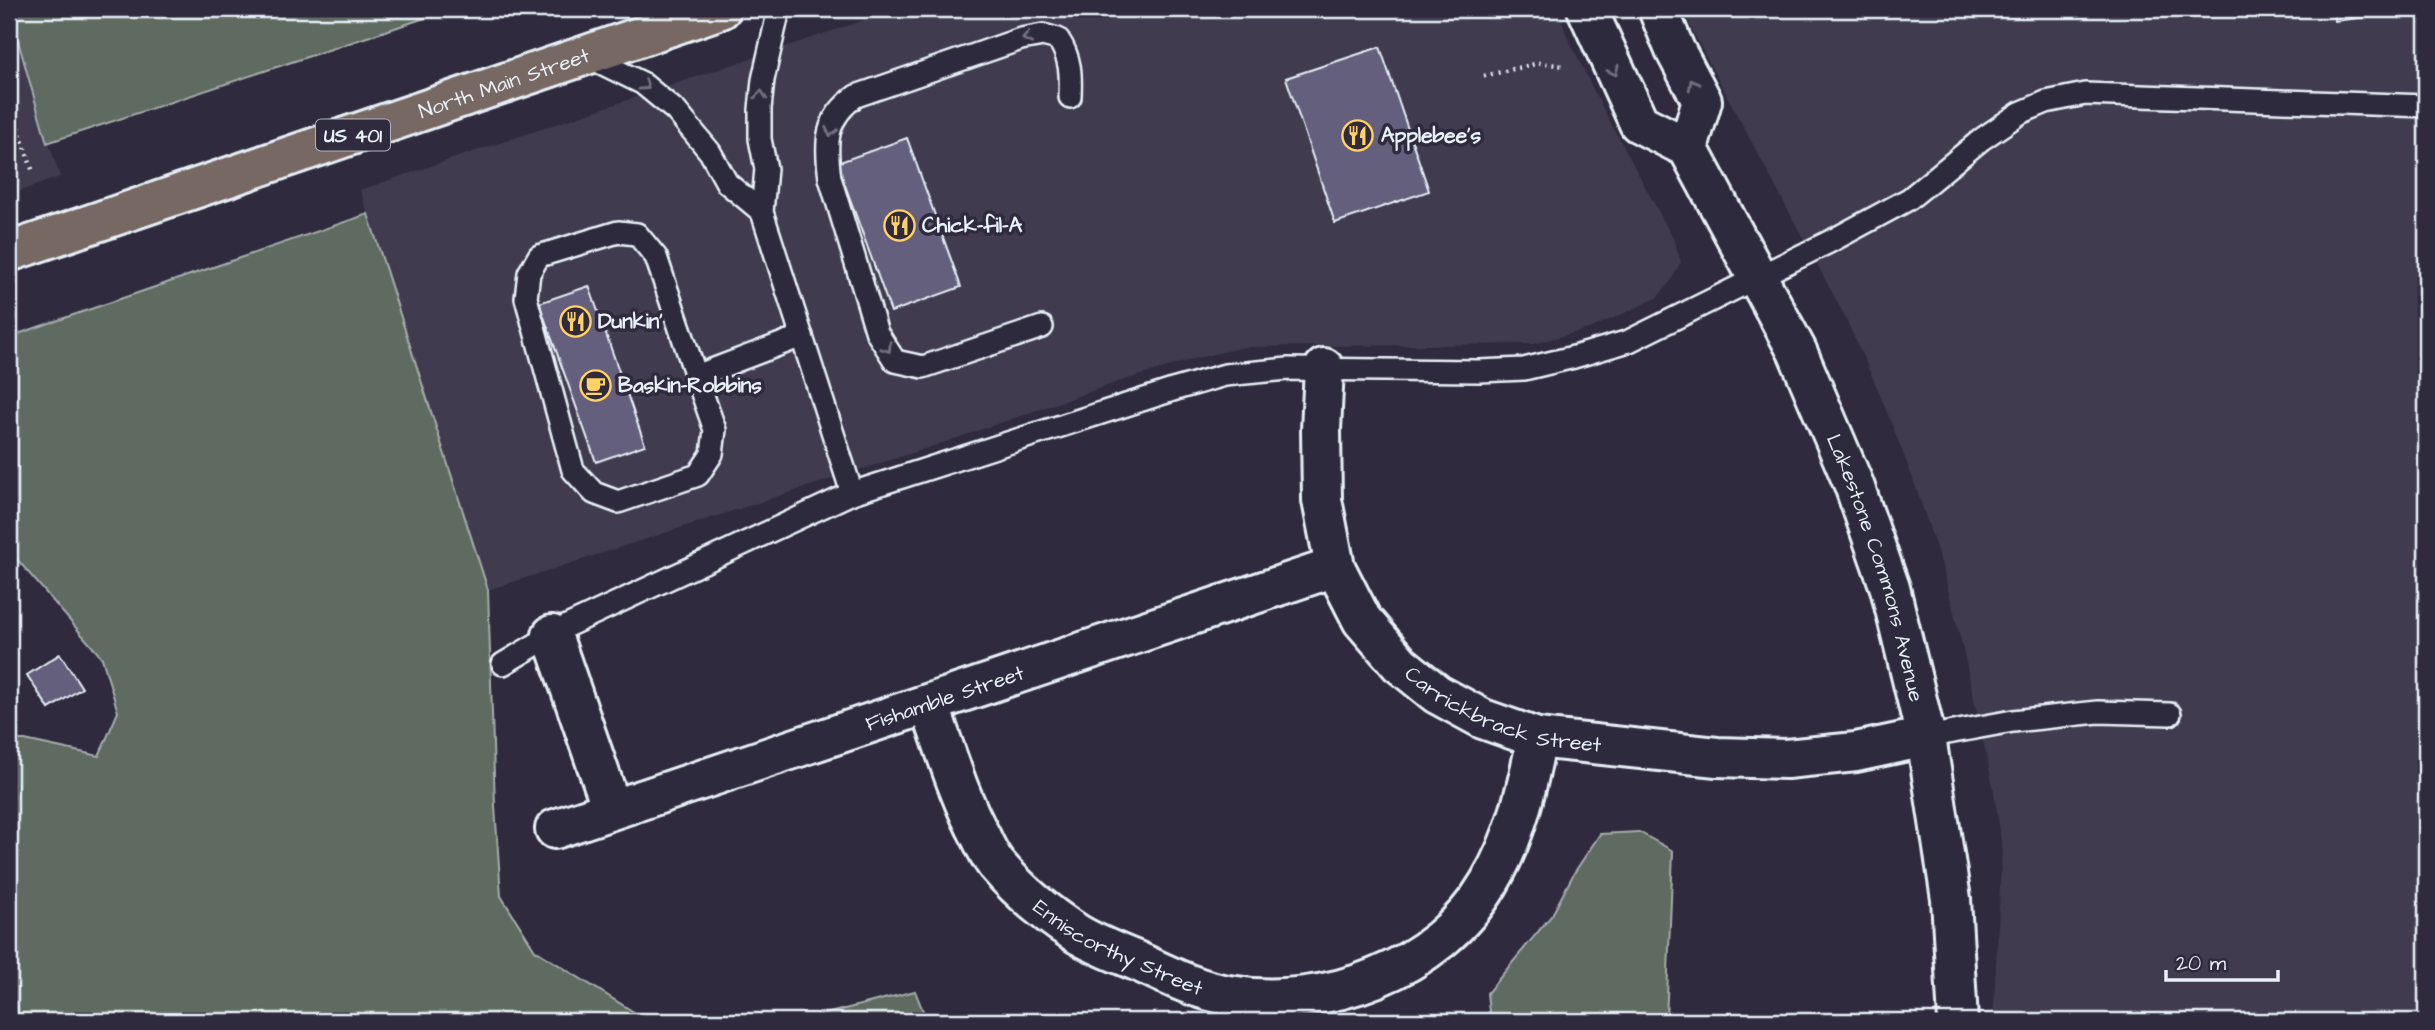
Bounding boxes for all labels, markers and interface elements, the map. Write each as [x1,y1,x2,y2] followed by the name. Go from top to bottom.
[1021,29,1033,44] one-way arrow
[415,41,594,126] street label: North Main Street
[1606,64,1620,76] one-way arrow
[637,78,650,91] one-way arrow
[1687,79,1701,91] one-way arrow
[753,90,768,101] one-way arrow
[1341,118,1375,152] restaurant icon: Applebee's
[316,119,390,150] road number: US 401
[1381,121,1481,151] place label: Applebee's
[824,125,839,137] one-way arrow
[882,208,916,242] restaurant icon: Chick-fil-A
[922,211,1023,240] place label: Chick-fil-A
[558,304,592,338] restaurant icon: Dunkin'
[598,307,663,336] place label: Dunkin'
[879,341,892,354] one-way arrow
[578,368,612,402] cafe icon: Baskin-Robbins
[618,371,762,400] place label: Baskin-Robbins
[1819,430,1931,705] street label: Lakestone Commons Avenue
[862,658,1028,739] street label: Fishamble Street
[1398,660,1603,760] street label: Carrickbrack Street
[1027,893,1207,1003] street label: Enniscorthy Street
[2166,939,2278,983] scale bar
[2176,949,2227,978] text: 20 m

